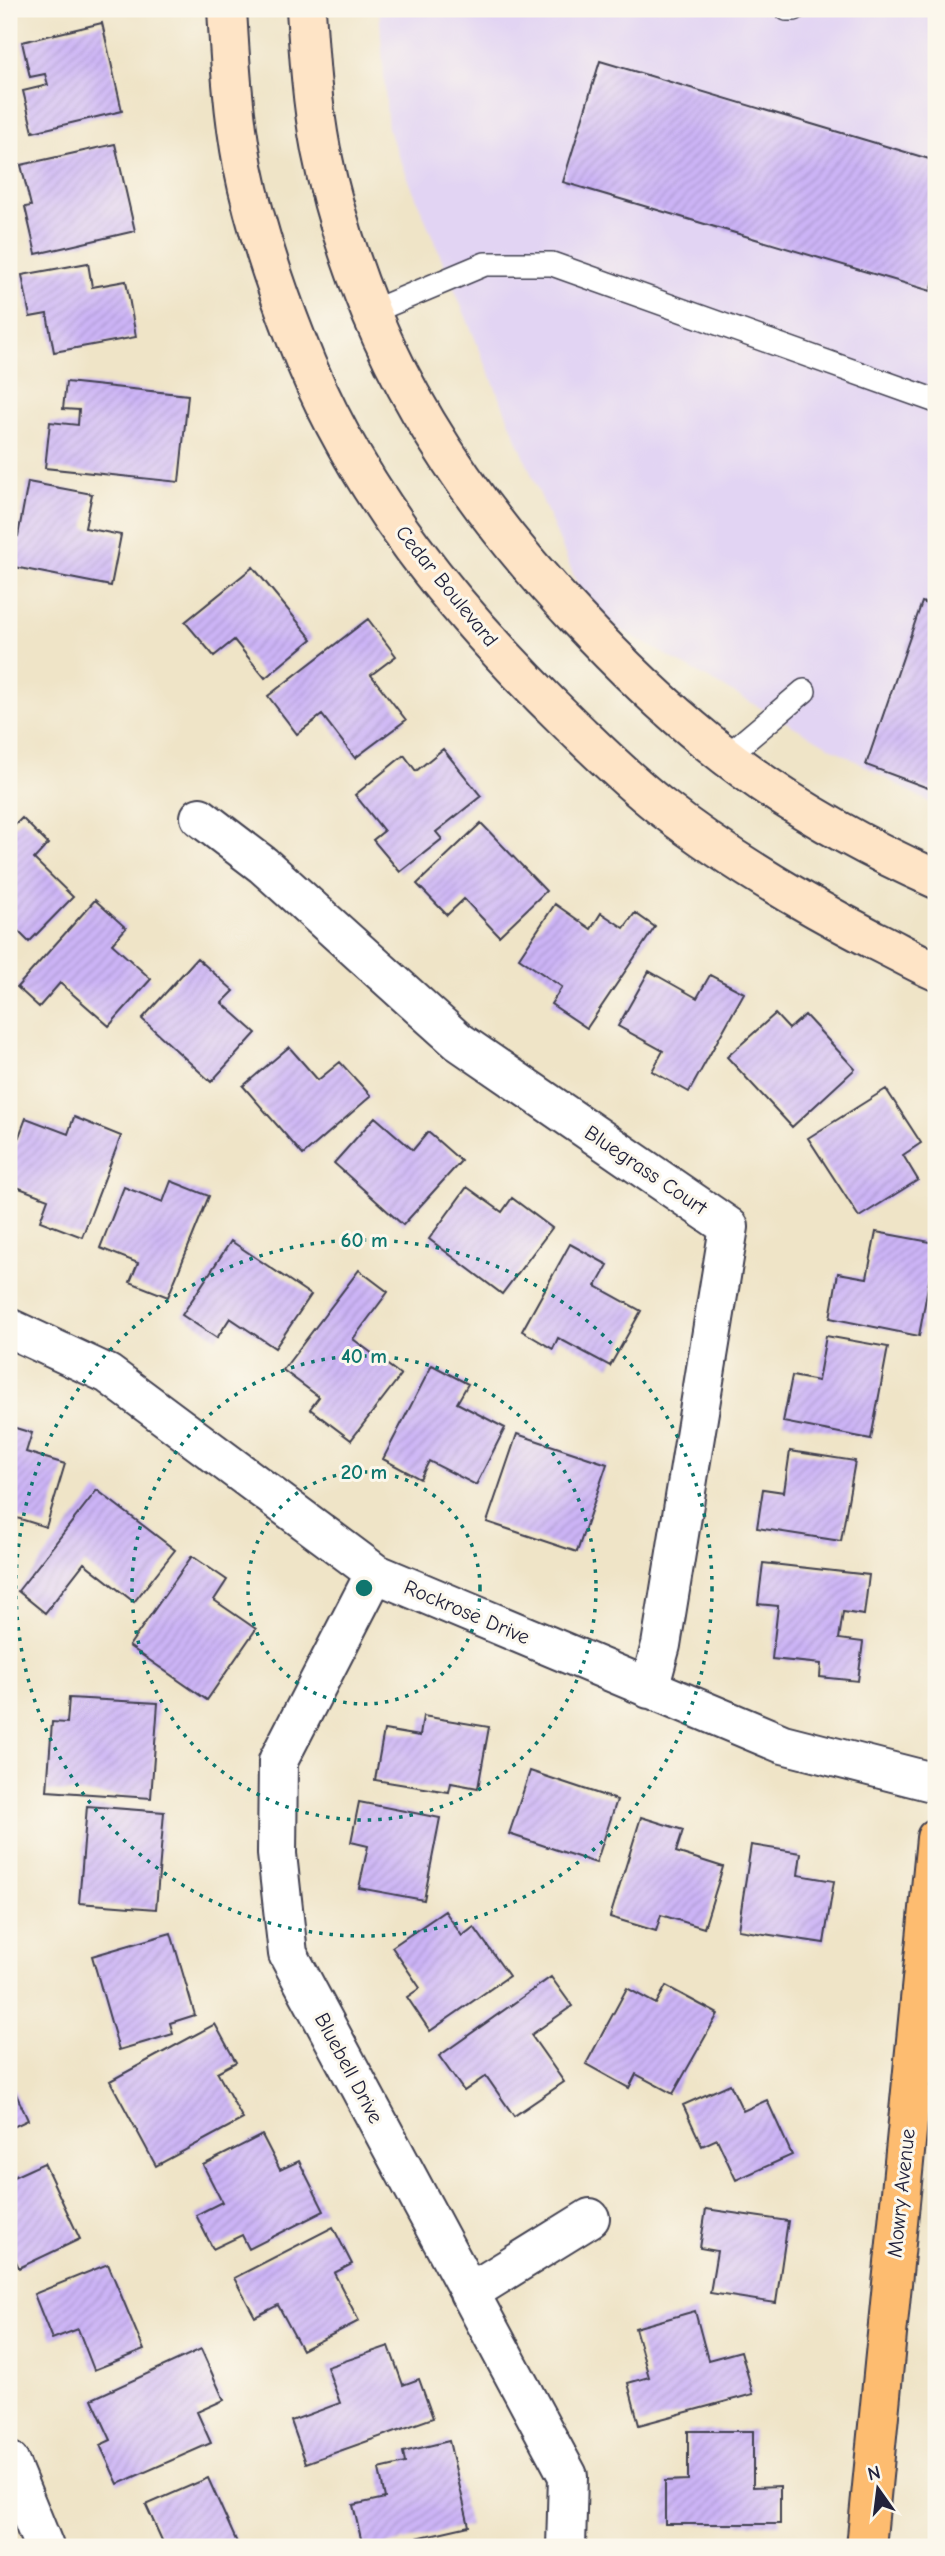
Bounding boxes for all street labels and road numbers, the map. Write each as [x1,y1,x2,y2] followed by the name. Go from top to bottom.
[391,521,503,651] street label: Cedar Boulevard
[580,1120,713,1220] street label: Bluegrass Court
[401,1575,533,1649] street label: Rockrose Drive
[310,2008,388,2128] street label: Bluebell Drive
[882,2127,920,2259] street label: Mowry Avenue

